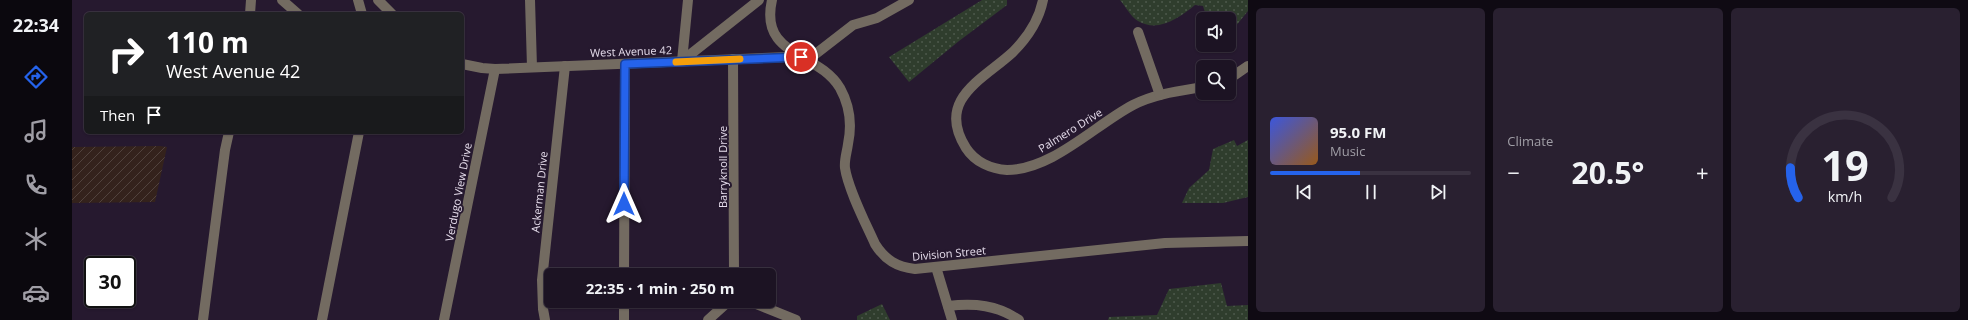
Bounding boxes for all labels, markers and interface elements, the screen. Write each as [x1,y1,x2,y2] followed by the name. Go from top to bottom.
[1196,12,1236,100] map controls
[1196,12,1236,52] button: sound
[13,13,59,37] text: 22:34
[166,23,249,61] text: 110 m
[100,28,152,80] icon: right
[784,40,818,74] pin
[590,42,672,60] street label: West Avenue 42
[790,46,812,68] icon: arrive
[166,59,300,83] text: West Avenue 42
[1196,60,1236,100] button: search
[22,63,50,91] icon: directions
[143,104,165,126] icon: arrive
[1035,104,1105,156] street label: Palmero Drive
[100,105,135,125] text: Then
[22,117,50,145] icon: music
[1330,122,1386,142] text: 95.0 FM
[715,126,730,208] street label: Barryknoll Drive
[1507,132,1553,150] text: Climate
[1822,137,1869,193] text: 19
[441,141,475,243] street label: Verdugo View Drive
[1330,142,1365,160] text: Music
[527,151,551,233] street label: Ackerman Drive
[1572,152,1644,193] text: 20.5°
[1507,157,1520,187] text: −
[1696,157,1709,187] text: +
[22,171,50,199] icon: phone
[1293,181,1315,203] icon: previous
[1360,181,1382,203] icon: pause
[1427,181,1449,203] icon: next
[603,183,645,225] position arrow
[1828,187,1863,206] text: km/h
[22,225,50,253] icon: climate
[911,242,987,264] street label: Division Street
[84,256,136,308] speed limit sign: 30
[586,278,734,298] text: 22:35 · 1 min · 250 m
[22,279,50,307] icon: car

